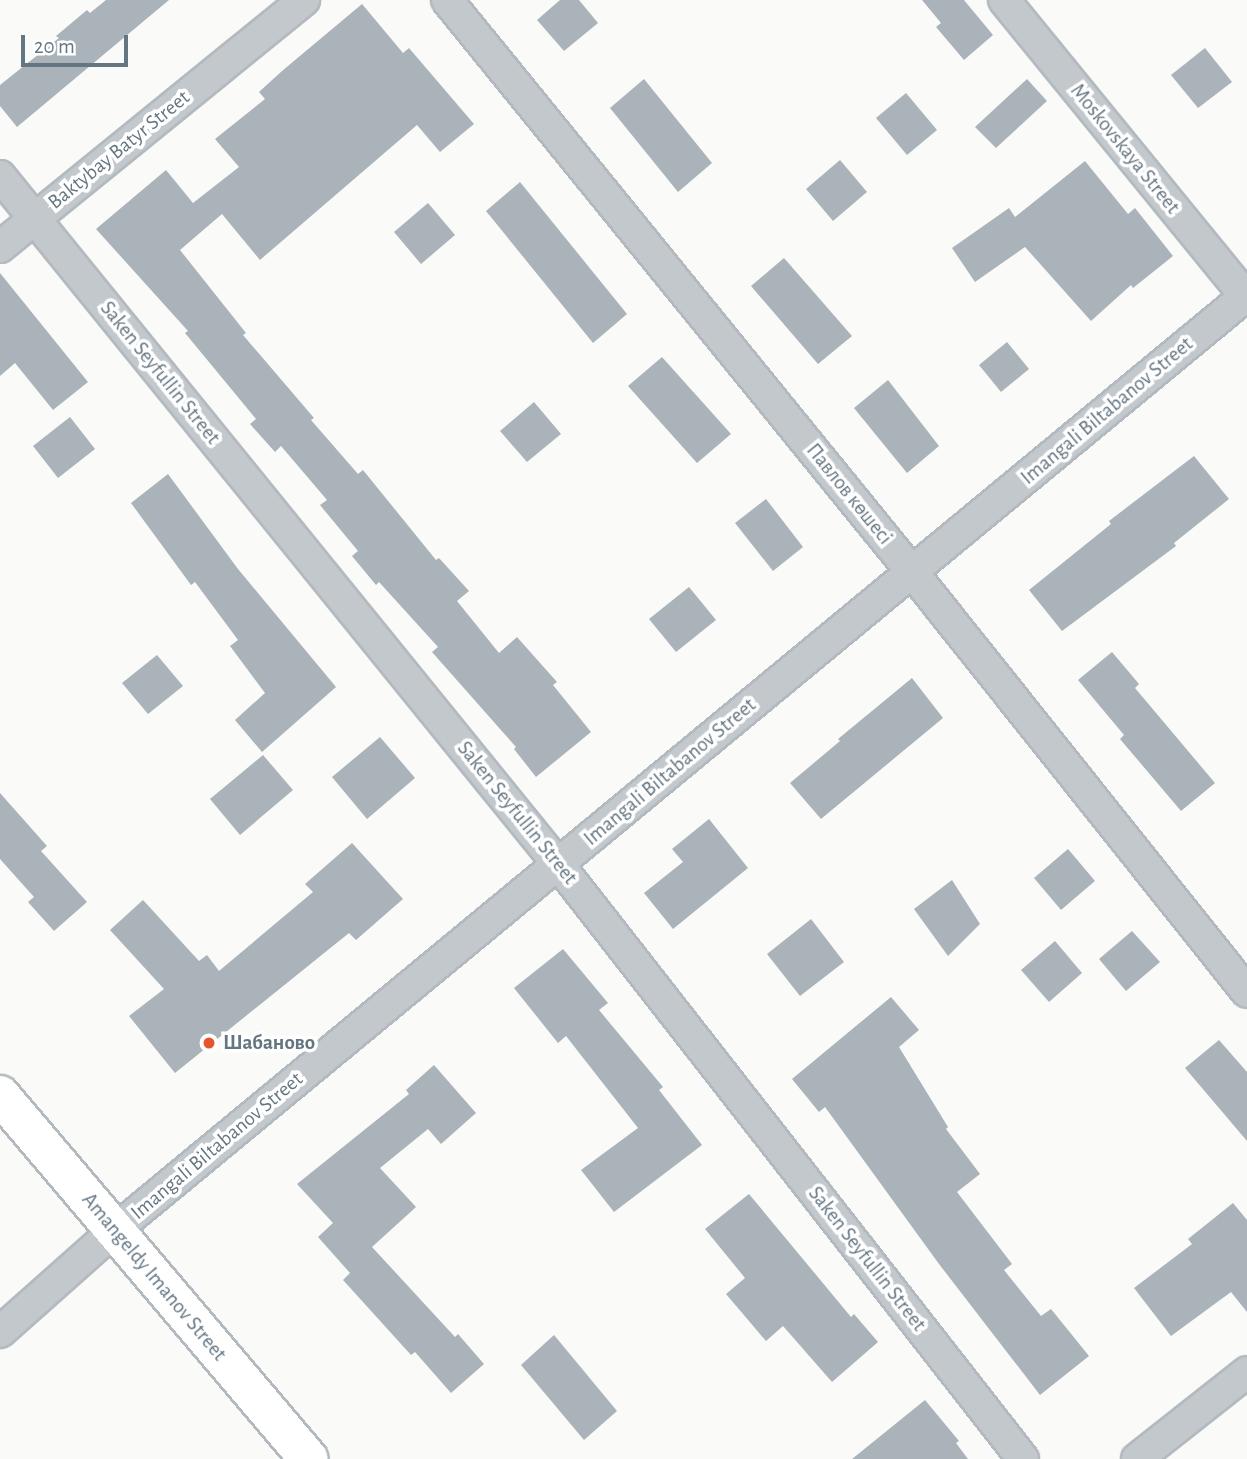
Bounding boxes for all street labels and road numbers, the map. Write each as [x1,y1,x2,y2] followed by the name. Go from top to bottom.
[1065,79,1185,219] street label: Moskovskaya Street
[43,85,195,215] street label: Baktybay Batyr Street
[95,296,225,450] street label: Saken Seyfullin Street
[1016,332,1198,490] street label: Imangali Biltabanov Street
[801,438,897,550] street label: Павлов көшесі
[579,693,761,851] street label: Imangali Biltabanov Street
[452,736,582,890] street label: Saken Seyfullin Street
[126,1067,308,1225] street label: Imangali Biltabanov Street
[803,1182,931,1336] street label: Saken Seyfullin Street
[76,1188,232,1366] street label: Amangeldy Imanov Street

